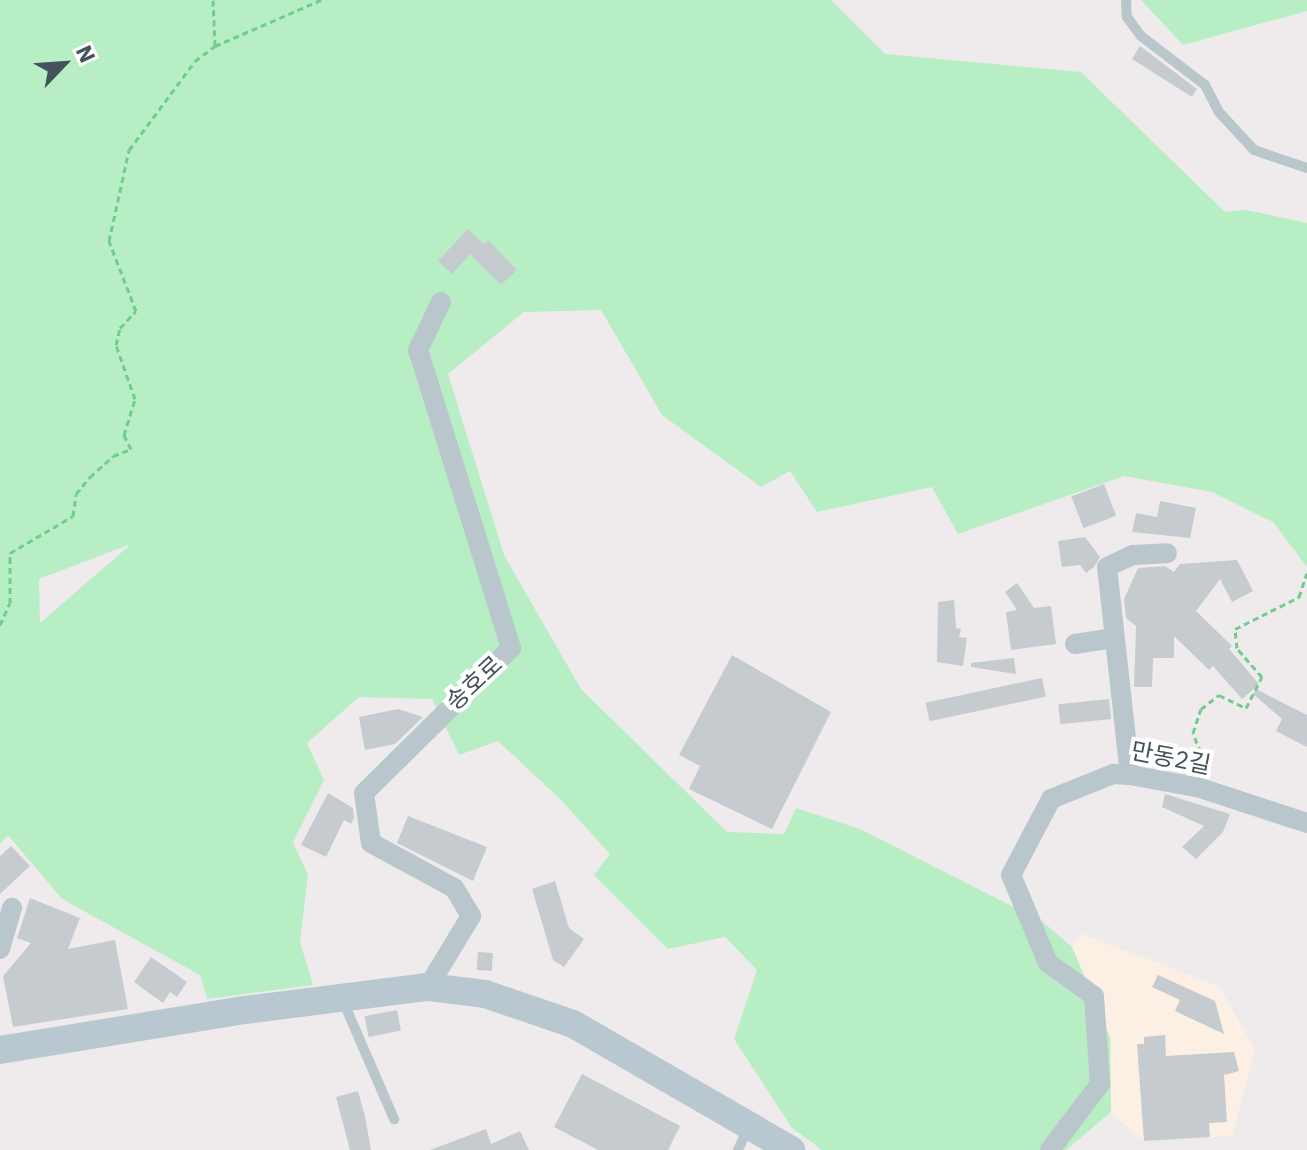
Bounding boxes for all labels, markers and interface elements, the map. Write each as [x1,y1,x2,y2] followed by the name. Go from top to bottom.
[24,24,104,104] north arrow
[70,40,103,67] text: N
[440,650,508,716] street label: 송호로
[1129,736,1213,780] street label: 만동2길

